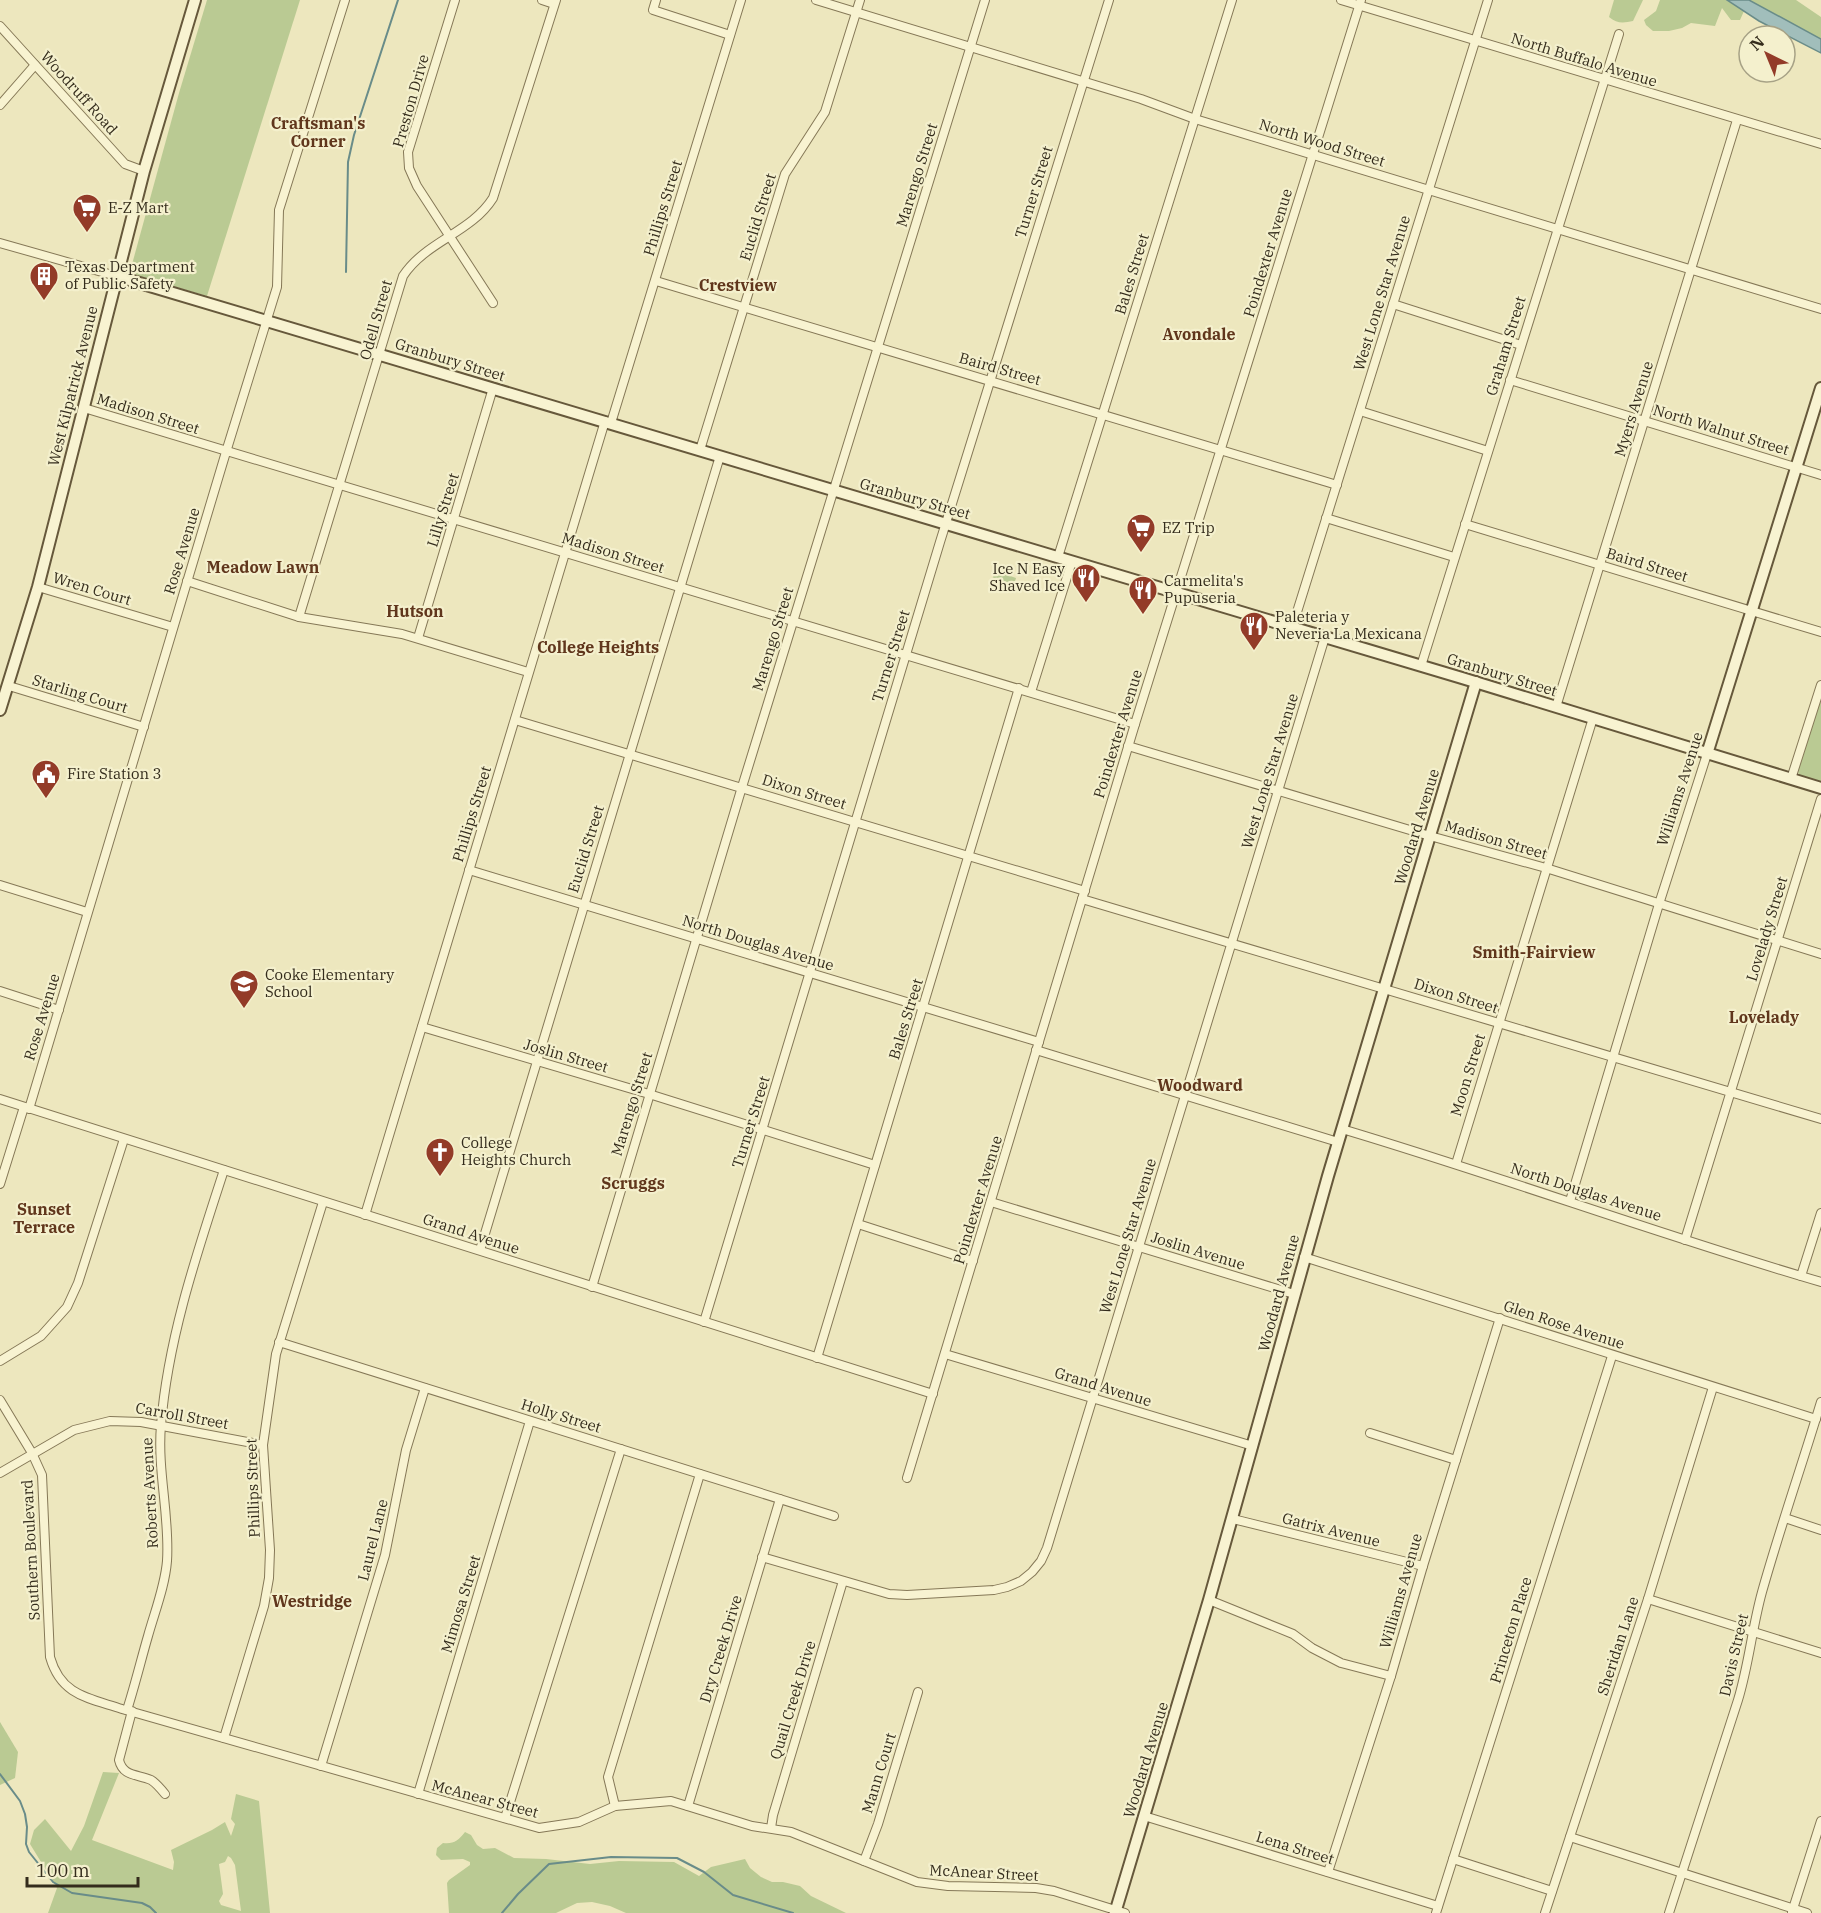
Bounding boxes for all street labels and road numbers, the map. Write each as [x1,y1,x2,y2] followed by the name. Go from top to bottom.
[1509,28,1660,91] street label: North Buffalo Avenue
[37,47,122,138] street label: Woodruff Road
[388,52,433,150] street label: Preston Drive
[1257,114,1387,171] street label: North Wood Street
[892,121,941,229] street label: Marengo Street
[1011,144,1057,240] street label: Turner Street
[639,158,686,258] street label: Phillips Street
[735,171,780,263] street label: Euclid Street
[1239,186,1296,319] street label: Poindexter Avenue
[1349,213,1414,373] street label: West Lone Star Avenue
[1110,231,1153,317] street label: Bales Street
[355,278,396,362] street label: Odell Street
[1481,294,1530,398] street label: Graham Street
[43,304,102,468] street label: West Kilpatrick Avenue
[393,334,508,385] street label: Granbury Street
[957,348,1043,389] street label: Baird Street
[1610,359,1657,459] street label: Myers Avenue
[95,389,202,438] street label: Madison Street
[1651,400,1791,459] street label: North Walnut Street
[422,471,463,549] street label: Lilly Street
[858,474,973,523] street label: Granbury Street
[159,505,204,597] street label: Rose Avenue
[560,528,667,577] street label: Madison Street
[1604,543,1690,586] street label: Baird Street
[51,568,134,609] street label: Wren Court
[748,585,797,693] street label: Marengo Street
[868,608,914,704] street label: Turner Street
[1445,649,1560,700] street label: Granbury Street
[1089,667,1146,800] street label: Poindexter Avenue
[30,670,130,717] street label: Starling Court
[1237,691,1302,851] street label: West Lone Star Avenue
[1652,729,1707,848] street label: Williams Avenue
[448,764,495,864] street label: Phillips Street
[1390,767,1443,887] street label: Woodard Avenue
[760,770,849,813] street label: Dixon Street
[563,803,608,895] street label: Euclid Street
[1443,816,1550,863] street label: Madison Street
[1742,874,1791,984] street label: Lovelady Street
[680,910,836,975] street label: North Douglas Avenue
[19,971,64,1063] street label: Rose Avenue
[1412,974,1501,1017] street label: Dixon Street
[884,976,927,1062] street label: Bales Street
[1446,1031,1489,1118] street label: Moon Street
[522,1034,611,1077] street label: Joslin Street
[607,1050,656,1158] street label: Marengo Street
[728,1074,774,1170] street label: Turner Street
[949,1133,1006,1266] street label: Poindexter Avenue
[1095,1156,1160,1316] street label: West Lone Star Avenue
[1508,1158,1664,1225] street label: North Douglas Avenue
[420,1209,522,1258] street label: Grand Avenue
[1149,1227,1248,1274] street label: Joslin Avenue
[1254,1232,1303,1353] street label: Woodard Avenue
[1501,1296,1627,1353] street label: Glen Rose Avenue
[1052,1363,1154,1410] street label: Grand Avenue
[519,1394,604,1437] street label: Holly Street
[134,1398,230,1433] street label: Carroll Street
[137,1437,162,1549] street label: Roberts Avenue
[241,1438,264,1538] street label: Phillips Street
[17,1479,44,1621] street label: Southern Boulevard
[353,1497,392,1583] street label: Laurel Lane
[1280,1508,1382,1551] street label: Gatrix Avenue
[1375,1531,1426,1651] street label: Williams Avenue
[437,1552,484,1655] street label: Mimosa Street
[1485,1574,1536,1685] street label: Princeton Place
[695,1593,746,1705] street label: Dry Creek Drive
[1593,1594,1642,1698] street label: Sheridan Lane
[1715,1612,1752,1698] street label: Davis Street
[765,1638,820,1762] street label: Quail Creek Drive
[1119,1700,1172,1820] street label: Woodard Avenue
[857,1730,900,1815] street label: Mann Court
[430,1775,540,1822] street label: McAnear Street
[1254,1827,1336,1868] street label: Lena Street
[929,1860,1039,1885] street label: McAnear Street

